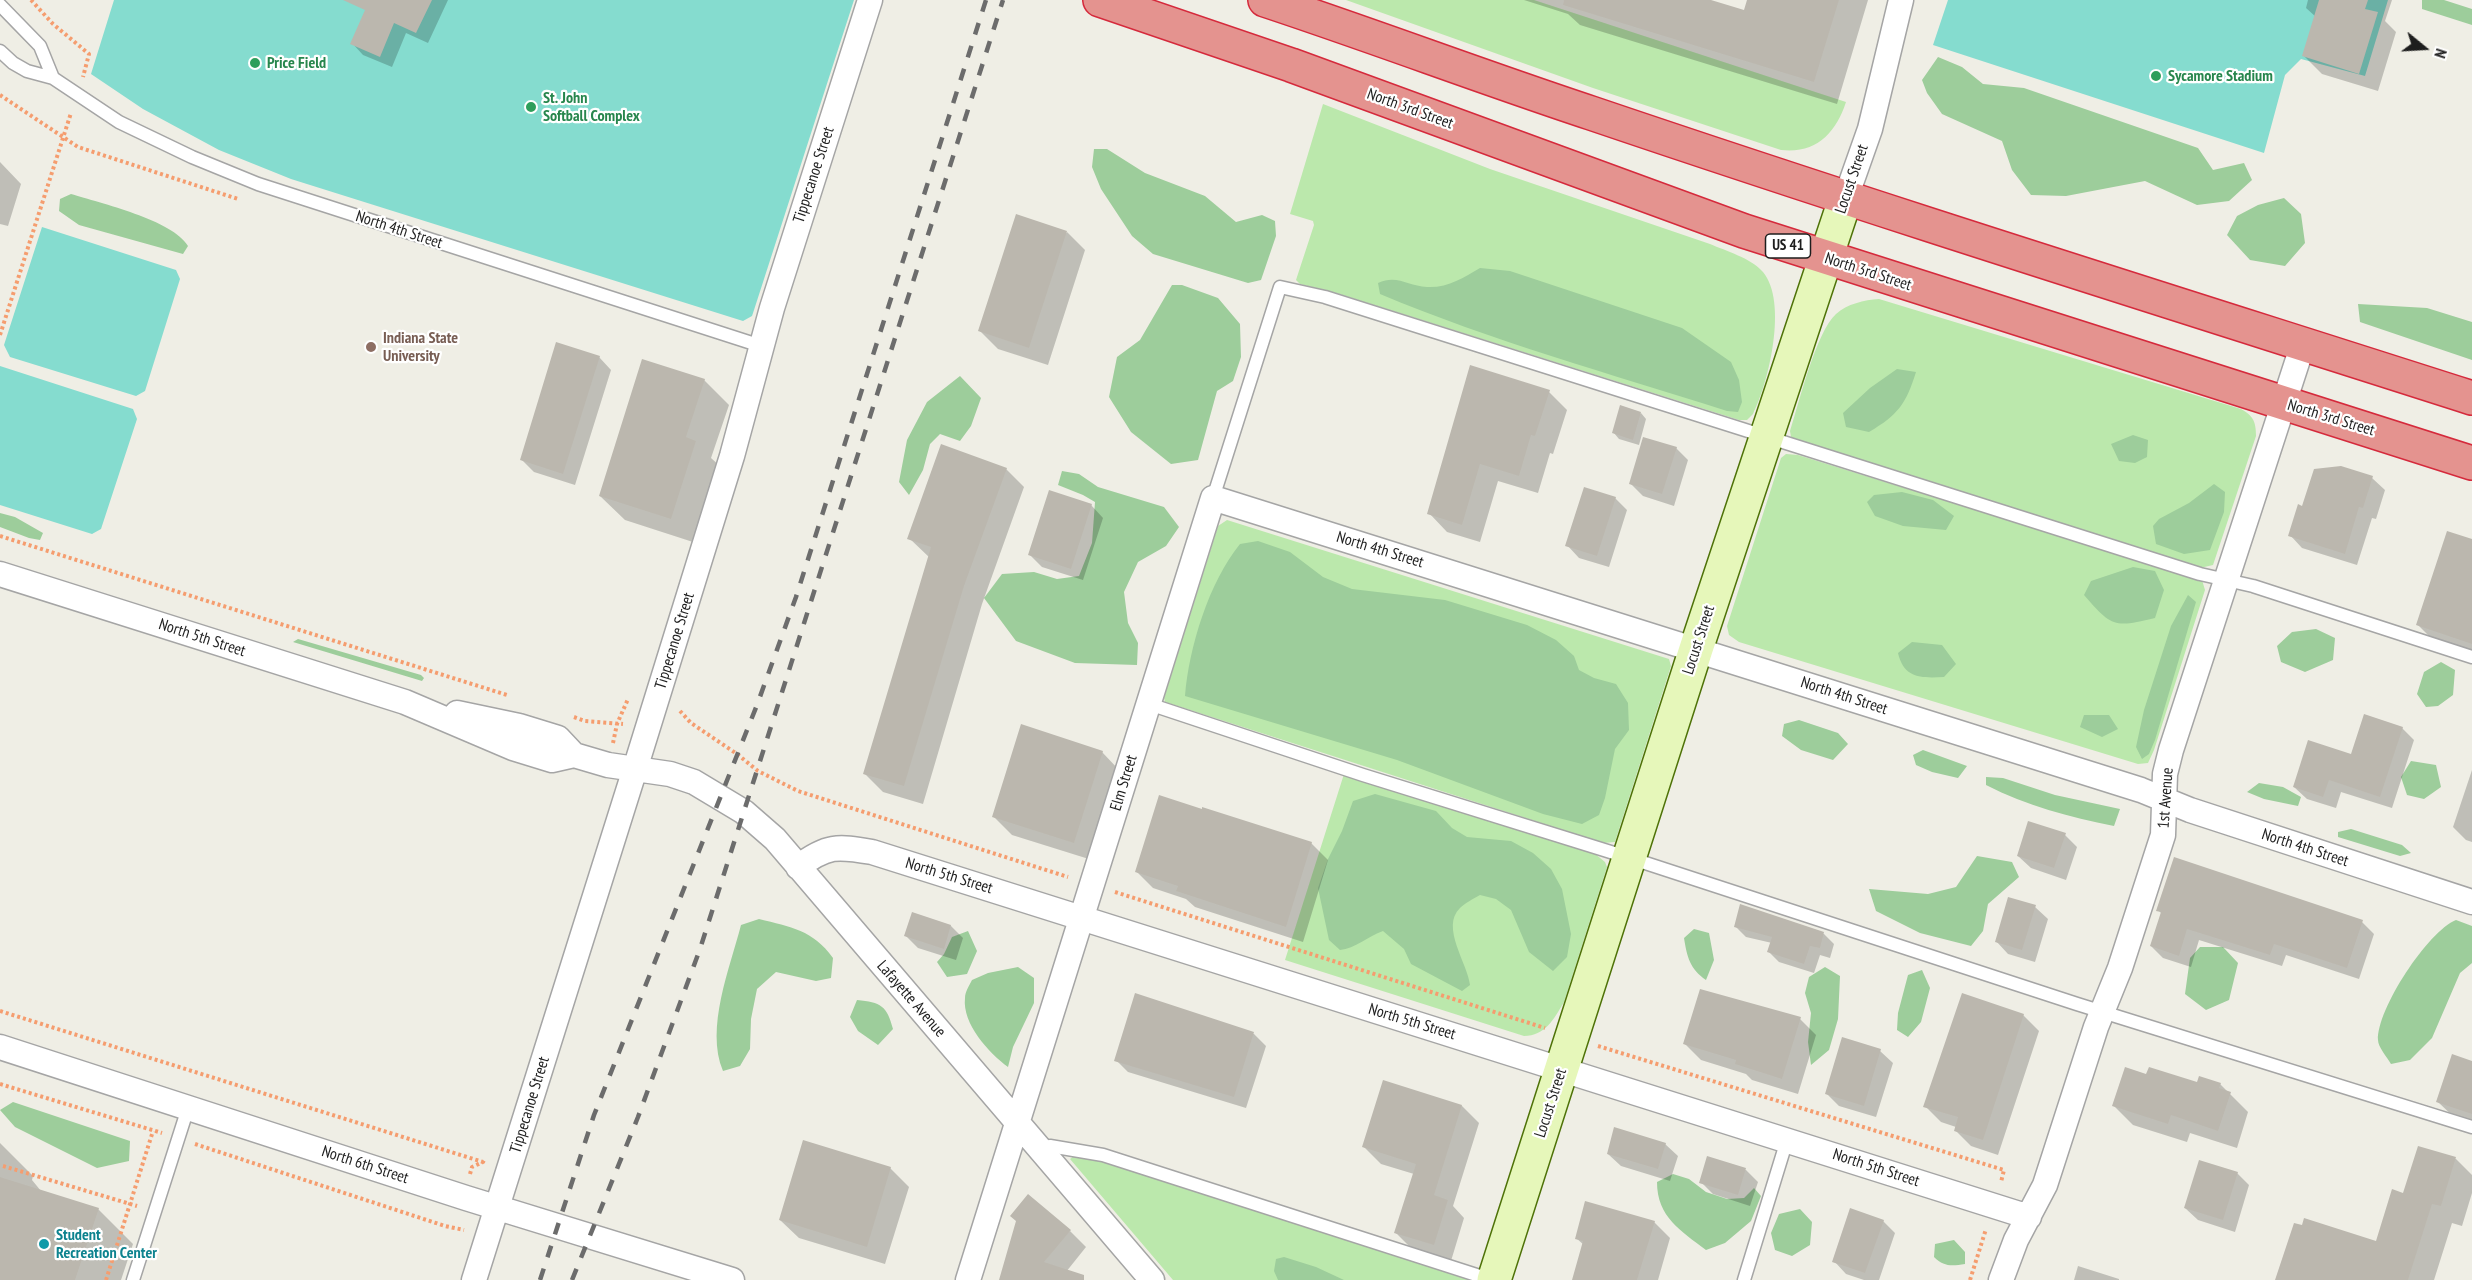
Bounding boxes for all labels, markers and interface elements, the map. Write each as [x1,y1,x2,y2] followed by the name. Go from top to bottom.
[2394,18,2454,78] north arrow
[2430,46,2452,61] text: N
[267,53,326,73] place label: Price Field
[248,56,262,70] marker: Price Field
[2168,66,2273,86] place label: Sycamore Stadium
[2149,69,2163,83] marker: Sycamore Stadium
[1364,85,1456,133] street label: North 3rd Street
[543,88,640,126] place label: St. John Softball Complex
[524,100,538,114] marker: St. John Softball Complex
[789,124,839,226] street label: Tippecanoe Street
[1831,142,1873,216] street label: Locust Street
[353,207,445,253] street label: North 4th Street
[1766,234,1810,258] road number: US 41
[1822,249,1914,295] street label: North 3rd Street
[383,328,458,366] place label: Indiana State University
[364,340,378,354] marker: Indiana State University
[2285,396,2377,440] street label: North 3rd Street
[1334,528,1426,572] street label: North 4th Street
[651,590,699,692] street label: Tippecanoe Street
[1679,603,1719,677] street label: Locust Street
[156,615,248,661] street label: North 5th Street
[1798,673,1890,719] street label: North 4th Street
[1106,753,1142,813] street label: Elm Street
[2154,767,2178,829] street label: 1st Avenue
[2259,825,2351,871] street label: North 4th Street
[903,854,995,898] street label: North 5th Street
[873,957,949,1041] street label: Lafayette Avenue
[1366,1000,1458,1044] street label: North 5th Street
[506,1054,554,1156] street label: Tippecanoe Street
[1531,1066,1571,1140] street label: Locust Street
[319,1142,411,1188] street label: North 6th Street
[1830,1145,1922,1191] street label: North 5th Street
[56,1225,157,1263] place label: Student Recreation Center
[37,1237,51,1251] marker: Student Recreation Center

